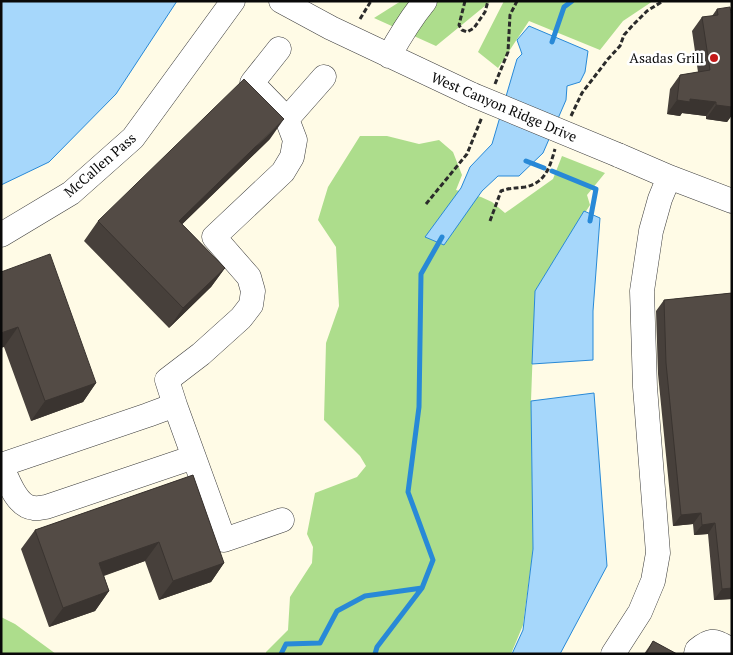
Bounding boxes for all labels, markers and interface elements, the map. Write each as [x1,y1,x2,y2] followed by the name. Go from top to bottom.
[629,48,704,67] place label: Asadas Grill
[708,52,720,64] marker: Asadas Grill
[428,67,580,146] street label: West Canyon Ridge Drive
[60,128,140,201] street label: McCallen Pass

